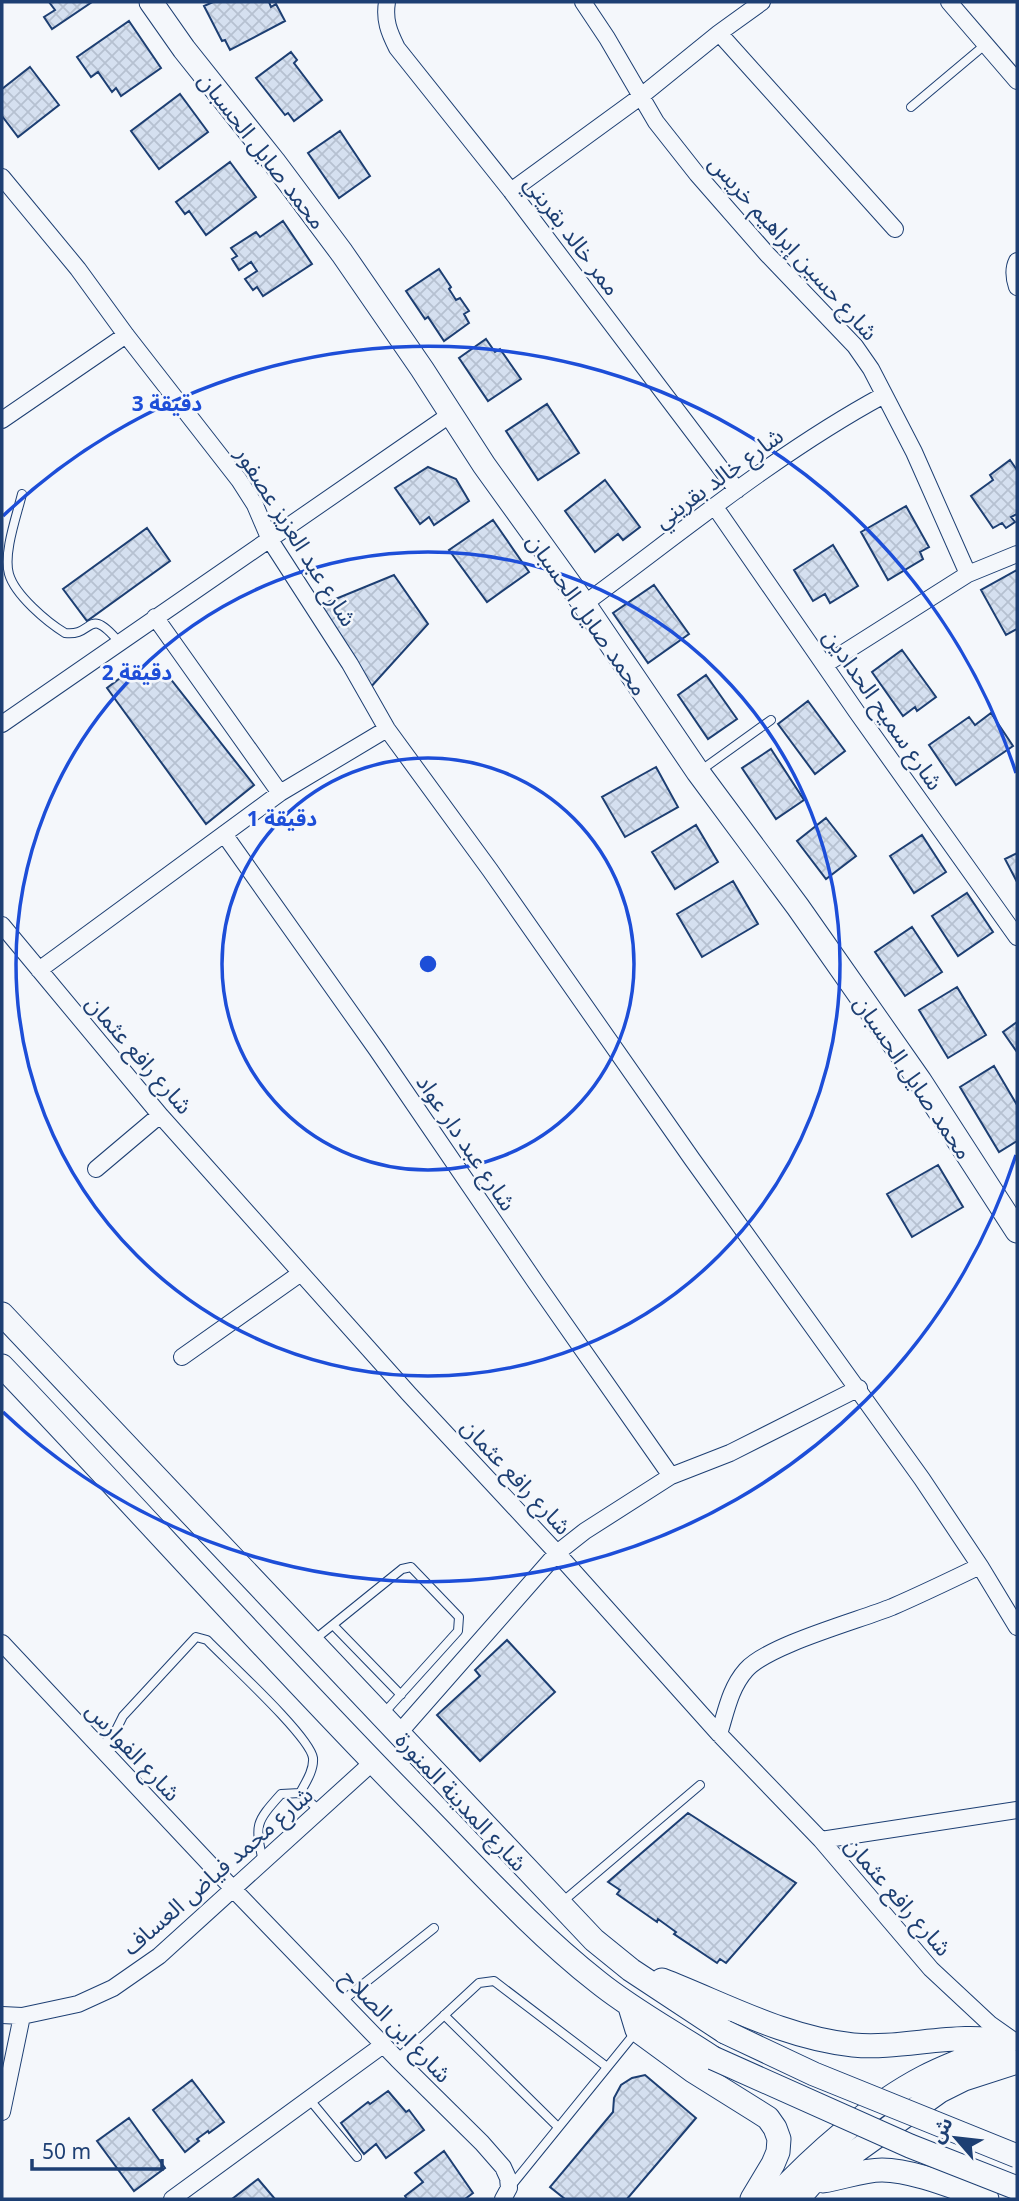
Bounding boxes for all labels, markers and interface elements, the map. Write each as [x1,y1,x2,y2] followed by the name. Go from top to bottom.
[191,65,335,235] street label: محمد صايل الحسبان
[700,147,886,348] street label: شارع حسين إبراهيم خريس
[515,168,629,303] street label: ممر خالد بقريني
[132,389,202,417] text: 3 دقيقة
[647,419,791,537] street label: شارع خالد بقريني
[227,439,365,633] street label: شارع عبد العزيز عصفور
[520,526,656,702] street label: محمد صايل الحسبان
[815,622,952,797] street label: شارع سميح الحدادين
[102,658,172,686] text: 2 دقيقة
[247,804,317,832] text: 1 دقيقة
[416,952,440,976] centre of rings
[78,987,201,1122] street label: شارع رافع عثمان
[847,989,981,1165] street label: محمد صايل الحسبان
[408,1067,525,1218] street label: شارع عبد دار عواد
[453,1411,579,1543] street label: شارع رافع عثمان
[78,1694,189,1809] street label: شارع الفوارس
[387,1724,535,1879] street label: شارع المدينة المنورة
[115,1778,320,1963] street label: شارع محمد فياض العساف
[837,1829,960,1964] street label: شارع رافع عثمان
[333,1961,460,2090] street label: شارع ابن الصلاح
[921,2103,991,2173] north arrow
[923,2112,959,2148] text: ش
[32,2128,161,2172] scale bar
[42,2137,91,2165] text: 50 m

